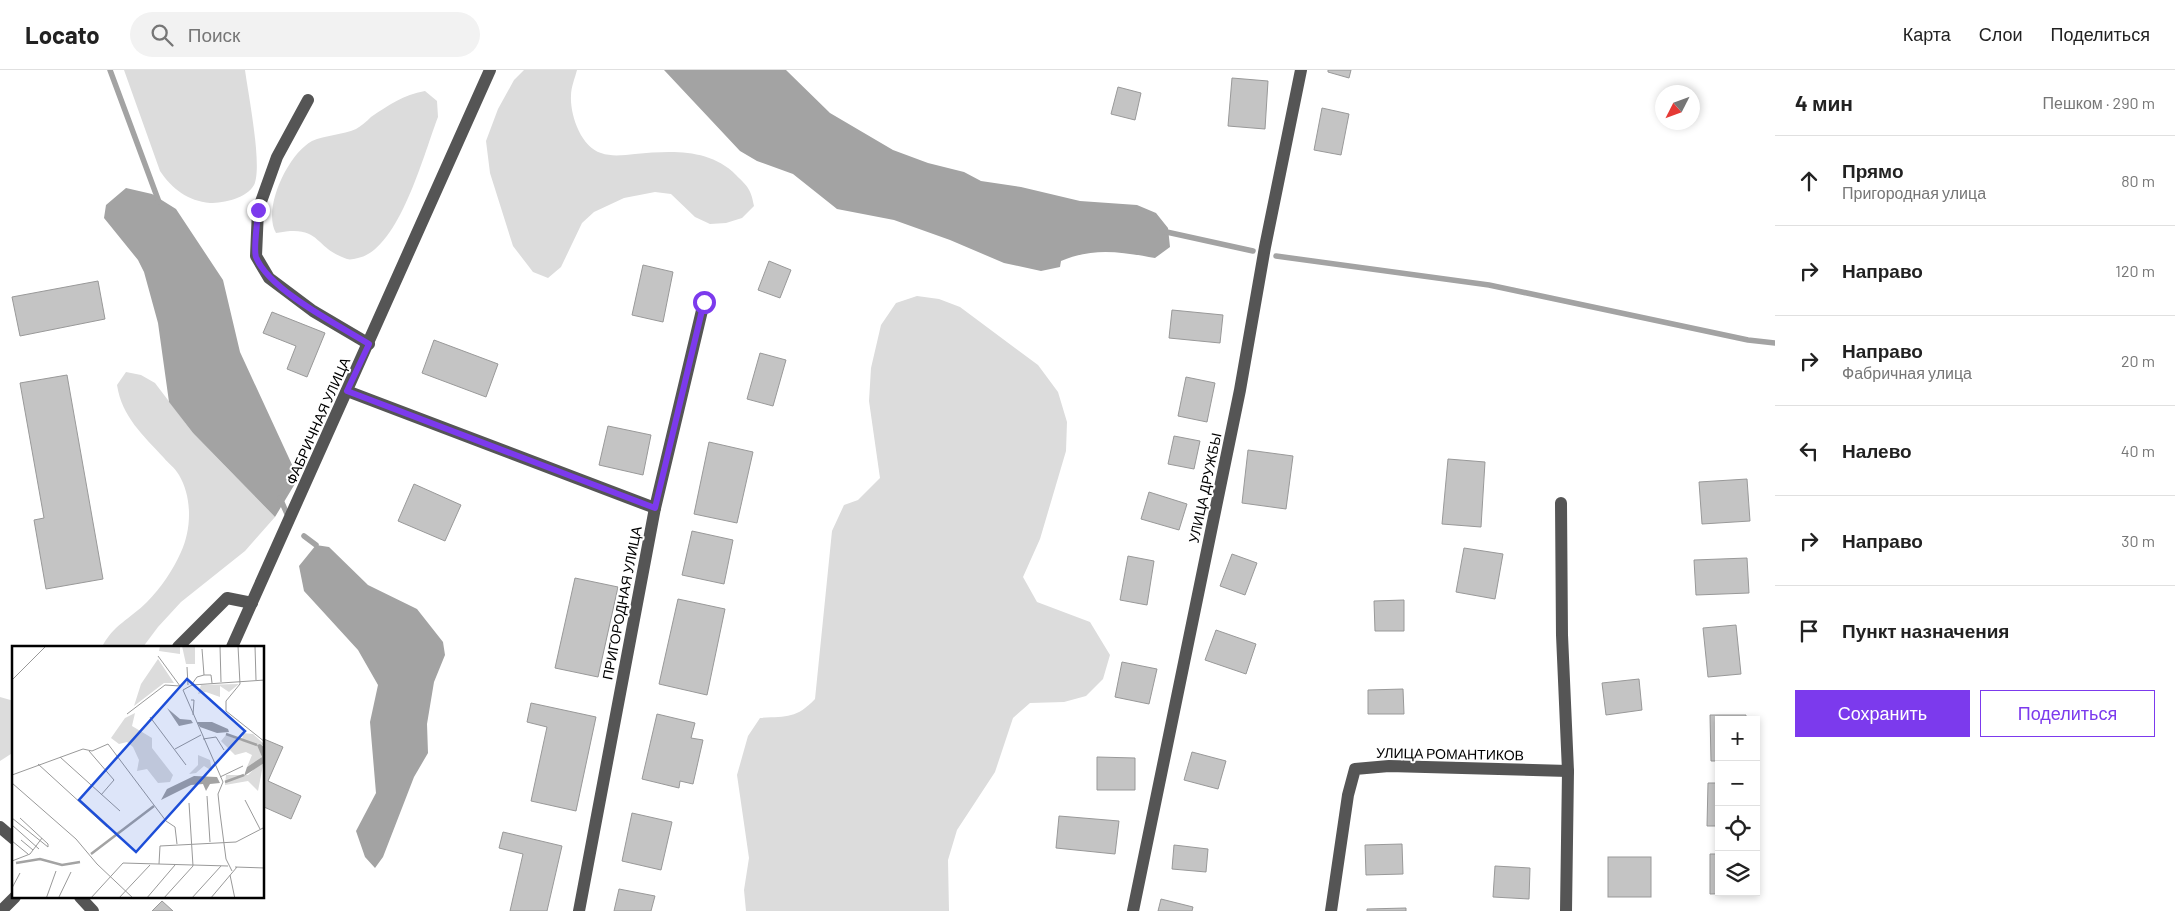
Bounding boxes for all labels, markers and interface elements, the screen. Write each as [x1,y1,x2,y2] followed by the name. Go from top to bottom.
[130,12,480,57] search box
[25,20,100,49] text: Locato
[148,21,176,49] icon: search
[188,23,240,46] text: Поиск
[1903,23,1951,45] text: Карта
[1979,23,2023,45] text: Слои
[2051,23,2150,45] text: Поделиться
[1655,85,1700,130] north arrow
[1795,90,1853,115] text: 4 мин
[2043,93,2155,112] text: Пешком · 290 m
[1842,159,1904,182] text: Прямо
[1795,167,1823,195] icon: ahead
[2121,171,2155,190] text: 80 m
[1842,183,1986,202] text: Пригородная улица
[247,199,270,222] route end
[1795,257,1823,285] icon: right
[1842,259,1923,282] text: Направо
[2115,261,2155,280] text: 120 m
[693,291,716,314] route start
[1842,339,1923,362] text: Направо
[1795,347,1823,375] icon: right
[2121,351,2155,370] text: 20 m
[282,354,354,487] street label: ФАБРИЧНАЯ УЛИЦА
[1842,363,1972,382] text: Фабричная улица
[1185,431,1224,544] street label: УЛИЦА ДРУЖБЫ
[1795,437,1823,465] icon: left
[1842,439,1912,462] text: Налево
[2121,441,2155,460] text: 40 m
[598,524,645,681] street label: ПРИГОРОДНАЯ УЛИЦА
[1795,527,1823,555] icon: right
[1842,529,1923,552] text: Направо
[2121,531,2155,550] text: 30 m
[1795,617,1823,645] icon: arrive
[1842,619,2009,642] text: Пункт назначения
[12,646,265,898] inset map
[1795,690,1970,737] button: Сохранить
[1980,690,2155,737] button: Поделиться
[1715,716,1760,896] map controls
[1715,716,1760,761] button: +
[1376,744,1524,763] street label: УЛИЦА РОМАНТИКОВ
[1715,761,1760,806] button: −
[1715,806,1760,851] button: locate
[1715,851,1760,896] button: layers

